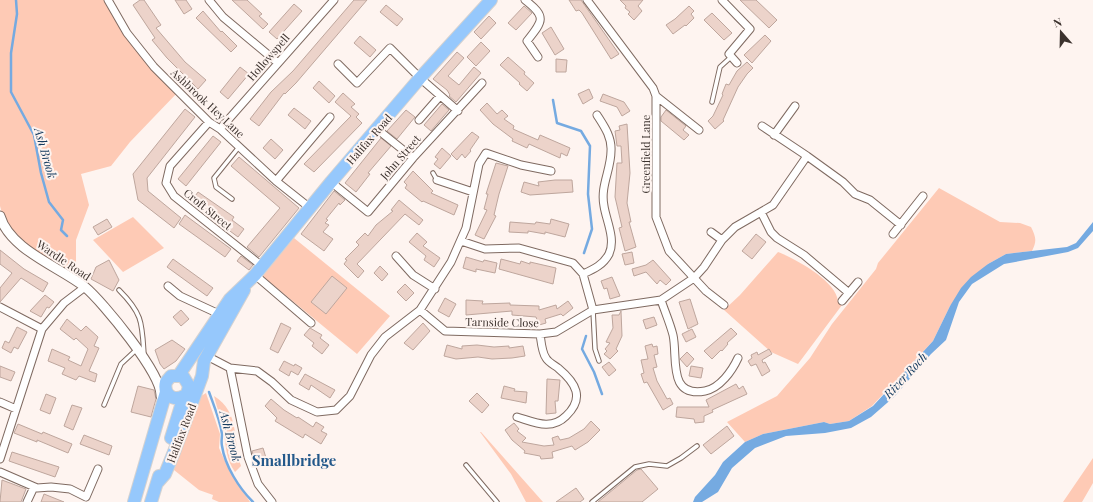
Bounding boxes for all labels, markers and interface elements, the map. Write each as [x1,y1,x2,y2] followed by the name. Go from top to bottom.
[1041,12,1081,52] north arrow
[1051,14,1064,31] text: N
[243,30,293,84] street label: Hollowspell
[167,64,248,141] street label: Ashbrook Hey Lane
[343,110,396,168] street label: Halifax Road
[638,114,653,193] street label: Greenfield Lane
[31,124,61,180] water label: Ash Brook
[376,131,424,183] street label: John Street
[181,185,235,233] street label: Croft Street
[33,236,95,284] street label: Wardle Road
[465,314,539,330] street label: Tarnside Close
[879,349,930,402] water label: River Roch
[163,401,199,465] street label: Halifax Road
[216,407,245,463] water label: Ash Brook
[252,450,337,470] district label: Smallbridge

